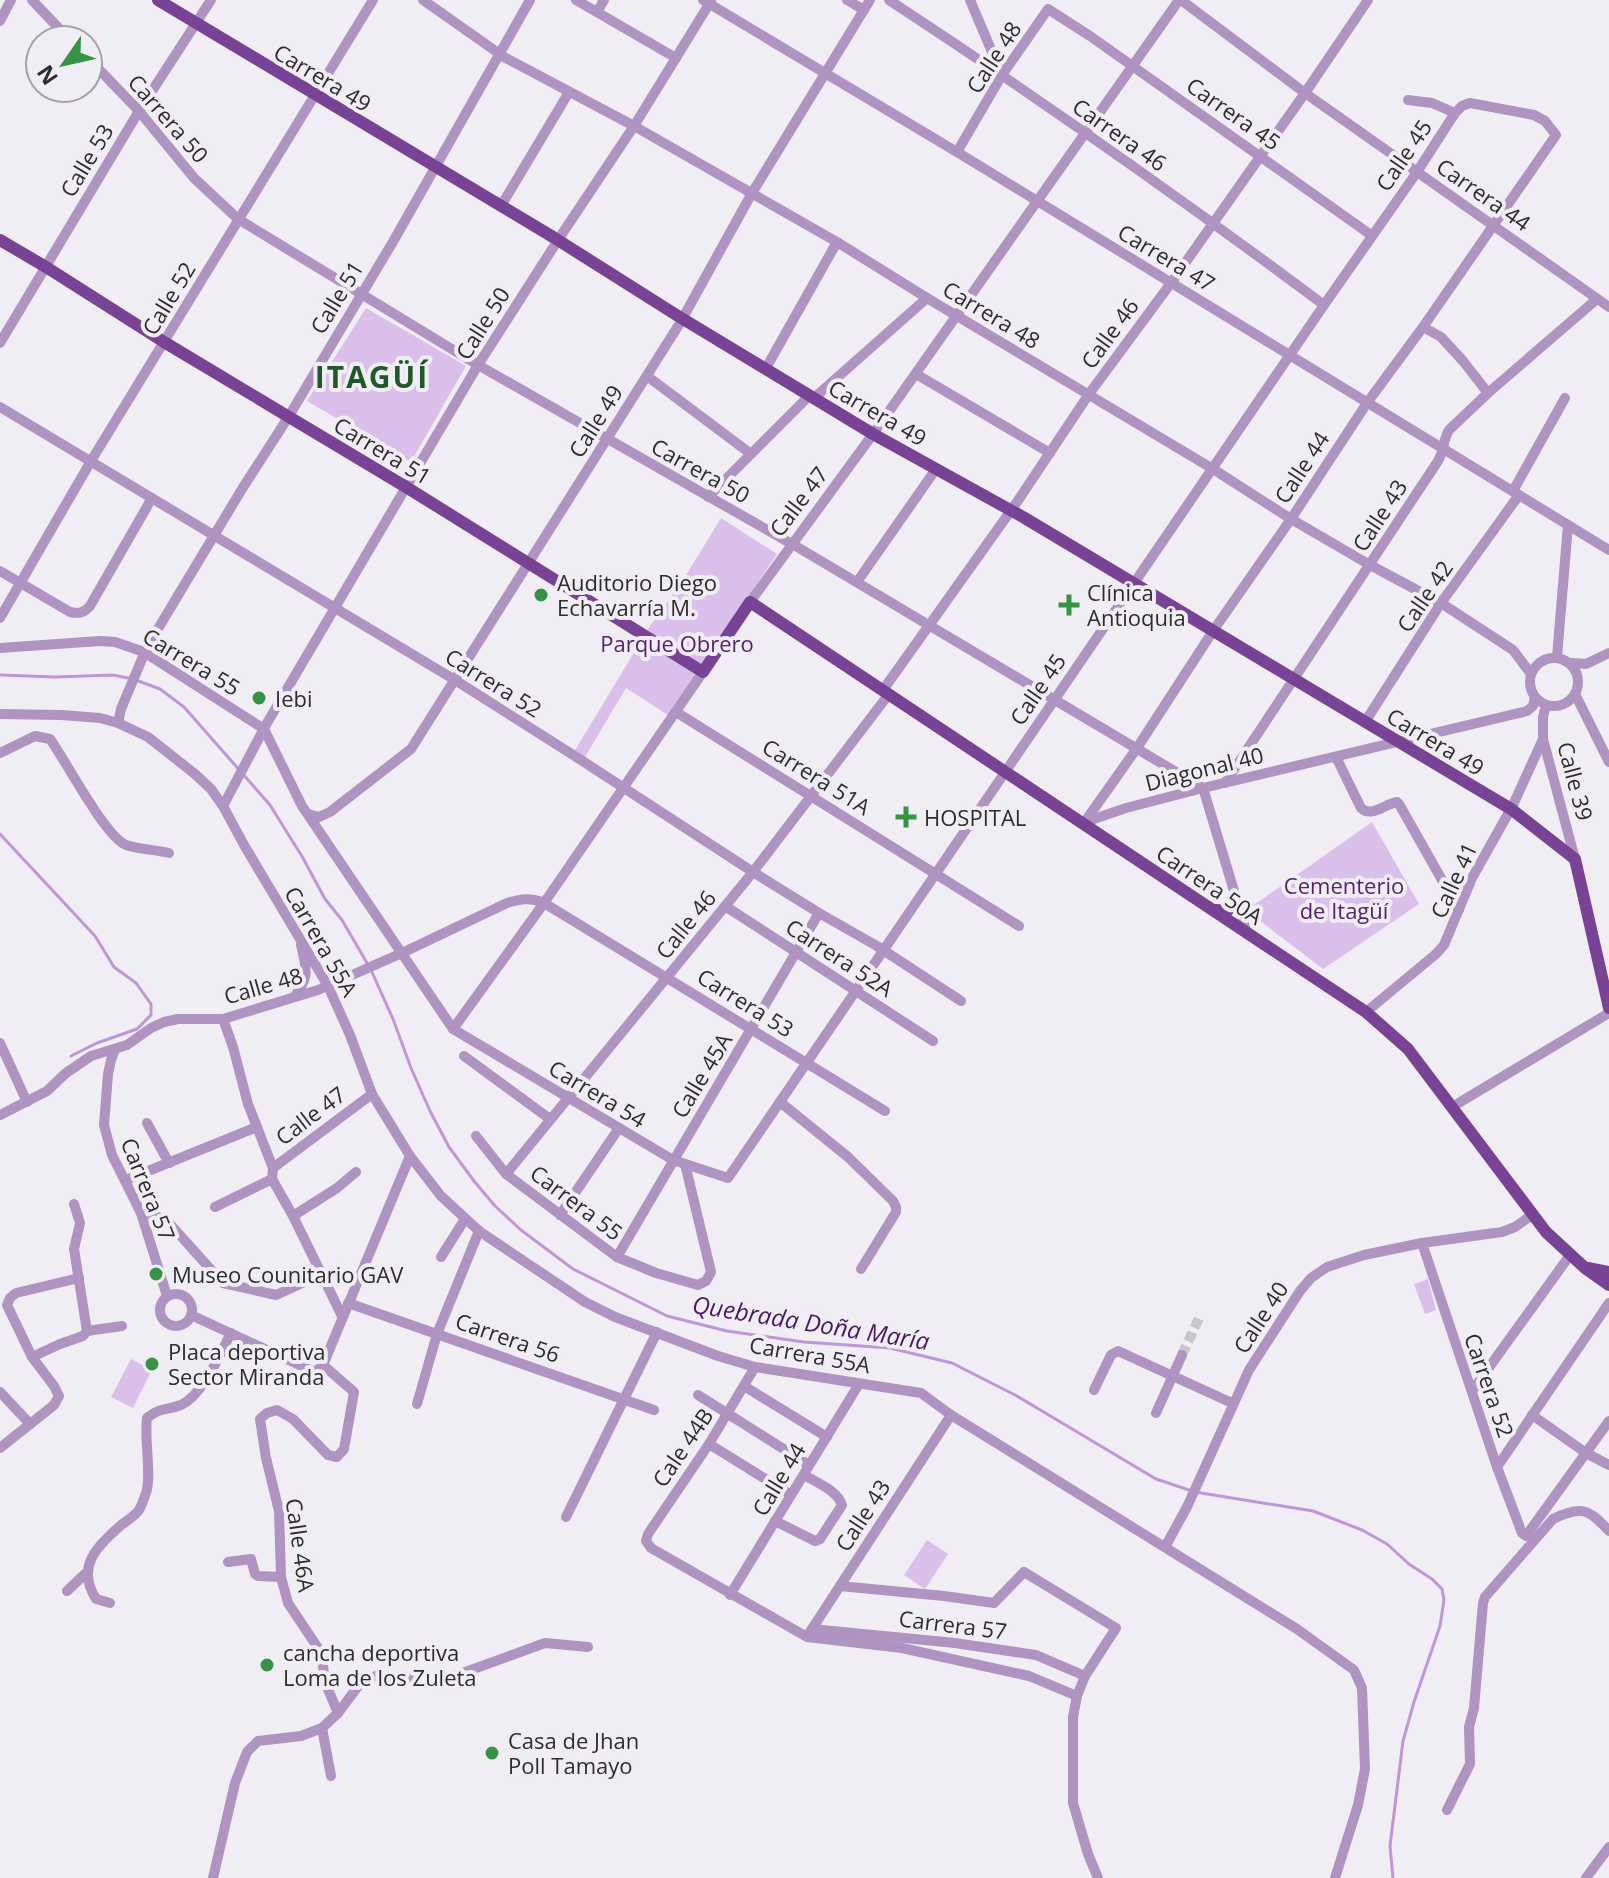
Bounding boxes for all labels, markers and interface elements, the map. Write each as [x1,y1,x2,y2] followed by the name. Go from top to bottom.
[959,15,1027,99] street label: Calle 48
[24,24,104,104] north arrow
[269,36,377,118] street label: Carrera 49
[29,60,64,92] text: N
[122,67,216,169] street label: Carrera 50
[1181,70,1287,156] street label: Carrera 45
[1067,91,1173,177] street label: Carrera 46
[1368,113,1438,197] street label: Calle 45
[52,118,120,202] street label: Calle 53
[1431,151,1537,238] street label: Carrera 44
[1113,216,1221,298] street label: Carrera 47
[302,255,370,339] street label: Calle 51
[134,256,202,340] street label: Calle 52
[938,273,1046,355] street label: Carrera 48
[448,281,516,365] street label: Calle 50
[1073,292,1145,374] street label: Calle 46
[315,356,429,397] district label: ITAGÜÍ
[824,372,932,452] street label: Carrera 49
[561,379,629,463] street label: Calle 49
[329,409,437,491] street label: Carrera 51
[1267,425,1336,509] street label: Calle 44
[646,431,756,509] street label: Carrera 50
[762,460,834,542] street label: Calle 47
[1345,473,1413,557] street label: Calle 43
[1389,554,1459,638] street label: Calle 42
[557,567,717,622] place label: Auditorio Diego Echavarría M.
[1087,577,1186,632] place label: Clínica Antioquia
[532,586,550,604] marker: Auditorio Diego Echavarría M.
[1058,594,1080,616] marker: Clínica Antioquia
[138,620,246,702] street label: Carrera 55
[600,628,754,658] park label: Parque Obrero
[440,641,548,723] street label: Carrera 52
[1002,647,1072,731] street label: Calle 45
[275,683,313,713] place label: Iebi
[250,689,268,707] marker: Iebi
[1382,700,1490,782] street label: Carrera 49
[757,731,877,821] street label: Carrera 51A
[1551,738,1601,824] street label: Calle 39
[1142,739,1266,797] street label: Diagonal 40
[924,802,1026,832] place label: HOSPITAL
[895,806,917,828] marker: HOSPITAL
[1151,837,1269,931] street label: Carrera 50A
[1422,837,1484,923] street label: Calle 41
[1284,870,1404,925] park label: Cementerio de Itagüí
[278,880,366,1002] street label: Carrera 55A
[648,883,722,965] street label: Calle 46
[780,911,900,1003] street label: Carrera 52A
[220,959,306,1011] street label: Calle 48
[692,961,800,1043] street label: Carrera 53
[664,1027,738,1123] street label: Calle 45A
[544,1052,653,1134] street label: Carrera 54
[269,1079,351,1151] street label: Calle 47
[115,1133,183,1245] street label: Carrera 57
[525,1157,629,1247] street label: Carrera 55
[172,1259,404,1289] place label: Museo Counitario GAV
[147,1265,165,1283] marker: Museo Counitario GAV
[1226,1275,1294,1359] street label: Calle 40
[690,1287,932,1357] water label: Quebrada Doña María
[452,1305,564,1369] street label: Carrera 56
[747,1329,873,1379] street label: Carrera 55A
[1458,1329,1522,1441] street label: Carrera 52
[168,1336,326,1391] place label: Placa deportiva Sector Miranda
[143,1355,161,1373] marker: Placa deportiva Sector Miranda
[645,1402,719,1492] street label: Cale 44B
[744,1436,812,1521] street label: Calle 44
[828,1473,896,1557] street label: Calle 43
[280,1496,322,1594] street label: Calle 46A
[897,1602,1009,1646] street label: Carrera 57
[283,1637,477,1692] place label: cancha deportiva Loma de los Zuleta
[258,1656,276,1674] marker: cancha deportiva Loma de los Zuleta
[508,1725,639,1780] place label: Casa de Jhan Poll Tamayo
[483,1744,501,1762] marker: Casa de Jhan Poll Tamayo

